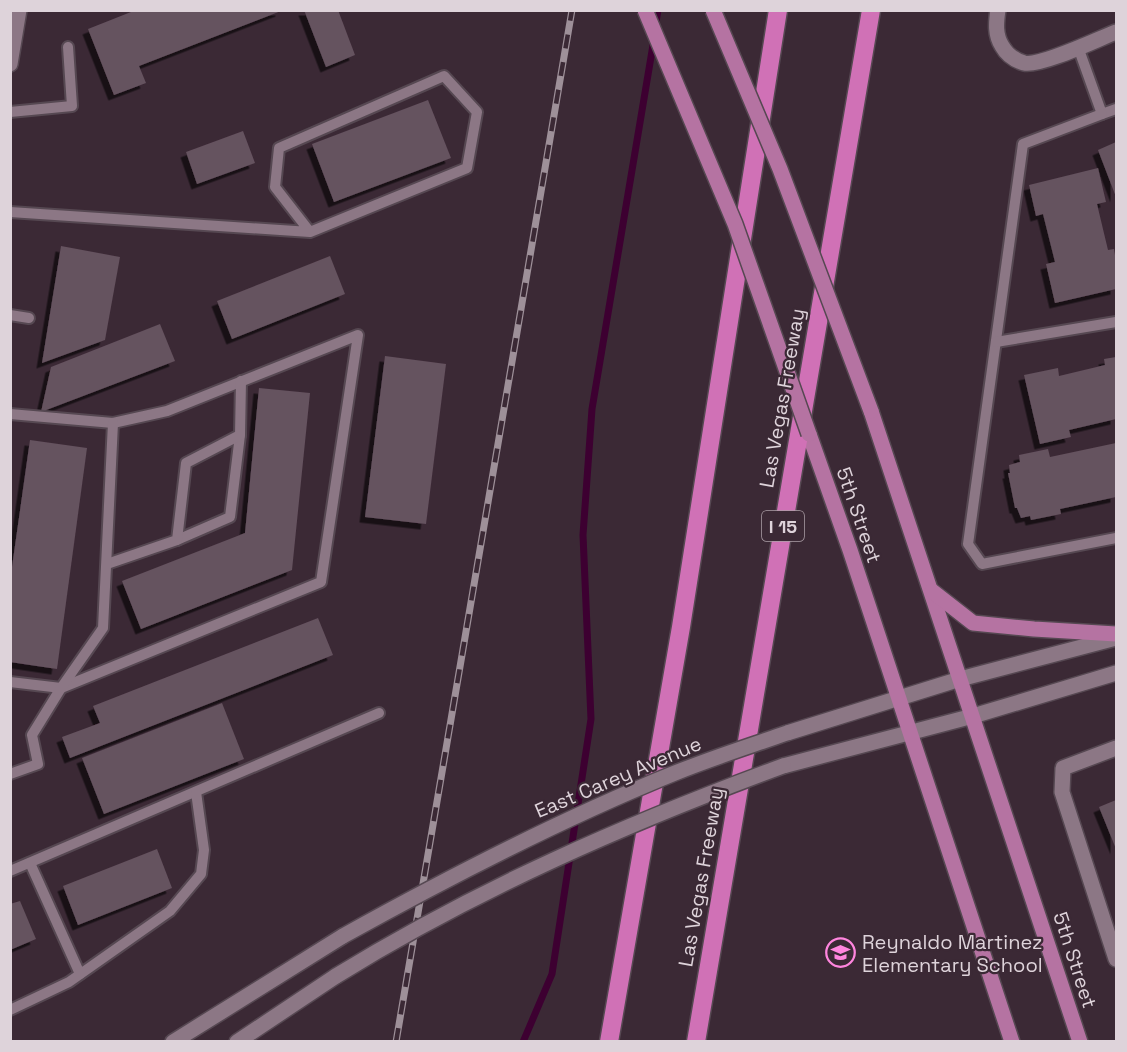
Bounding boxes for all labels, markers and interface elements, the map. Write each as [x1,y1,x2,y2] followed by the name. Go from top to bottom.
[753,306,811,490] street label: Las Vegas Freeway
[830,464,888,566] street label: 5th Street
[762,511,804,541] road number: I 15
[531,730,705,824] street label: East Carey Avenue
[672,785,730,969] street label: Las Vegas Freeway
[1047,909,1103,1011] street label: 5th Street
[862,929,1043,978] place label: Reynaldo Martinez Elementary School
[825,937,857,969] school or university icon: Reynaldo Martinez Elementary School

